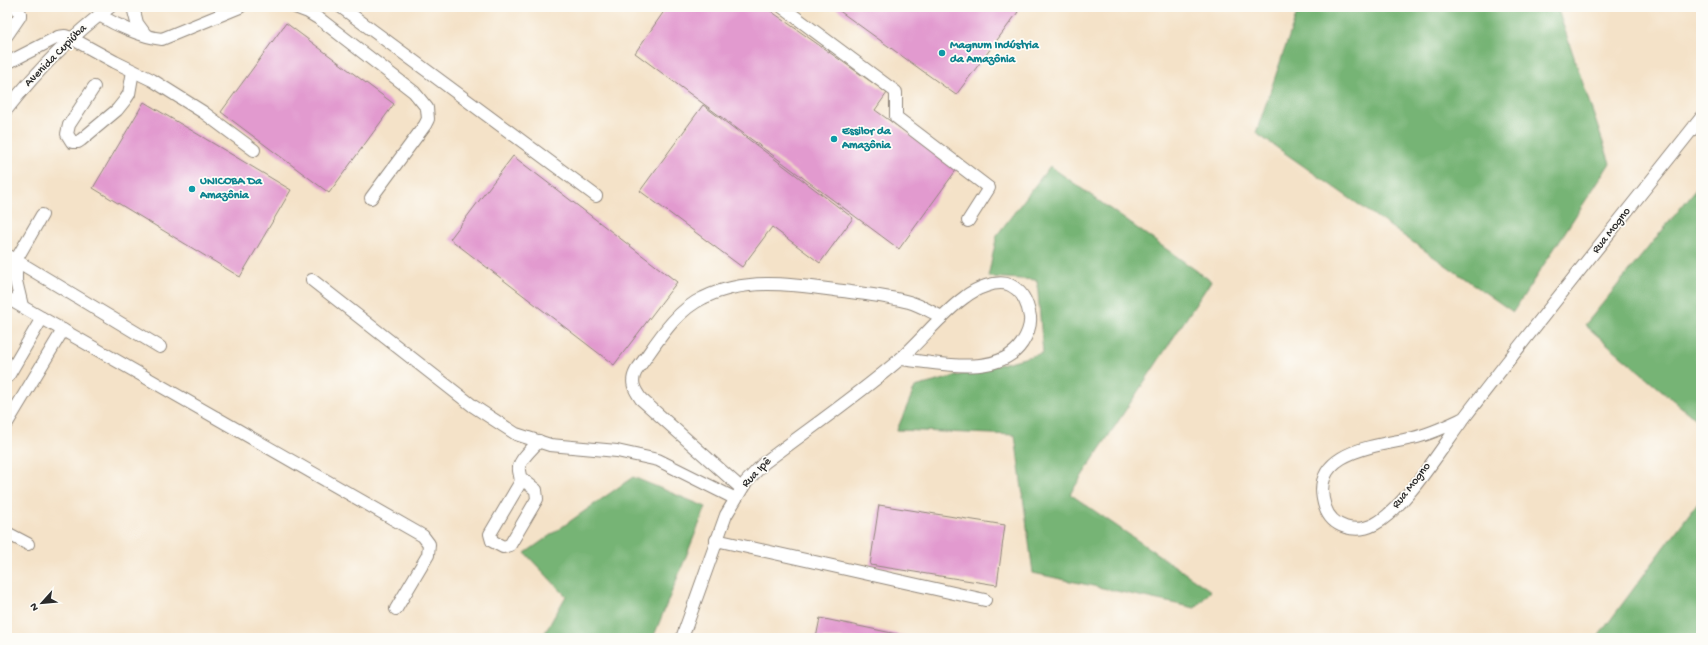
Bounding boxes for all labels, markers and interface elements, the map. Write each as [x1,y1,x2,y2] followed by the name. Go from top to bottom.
[22,22,90,90] street label: Avenida Cupiúba
[950,39,1040,67] place label: Magnum Indústria da Amazônia
[937,48,947,58] marker: Magnum Indústria da Amazônia
[841,125,892,153] place label: Essilor da Amazônia
[829,134,839,144] marker: Essilor da Amazônia
[199,175,263,203] place label: UNICOBA Da Amazônia
[187,184,197,194] marker: UNICOBA Da Amazônia
[1590,205,1634,257] street label: Rua Mogno
[739,454,775,491] street label: Rua Ipê
[1390,460,1434,512] street label: Rua Mogno
[22,583,62,623] north arrow
[28,601,42,613] text: N

